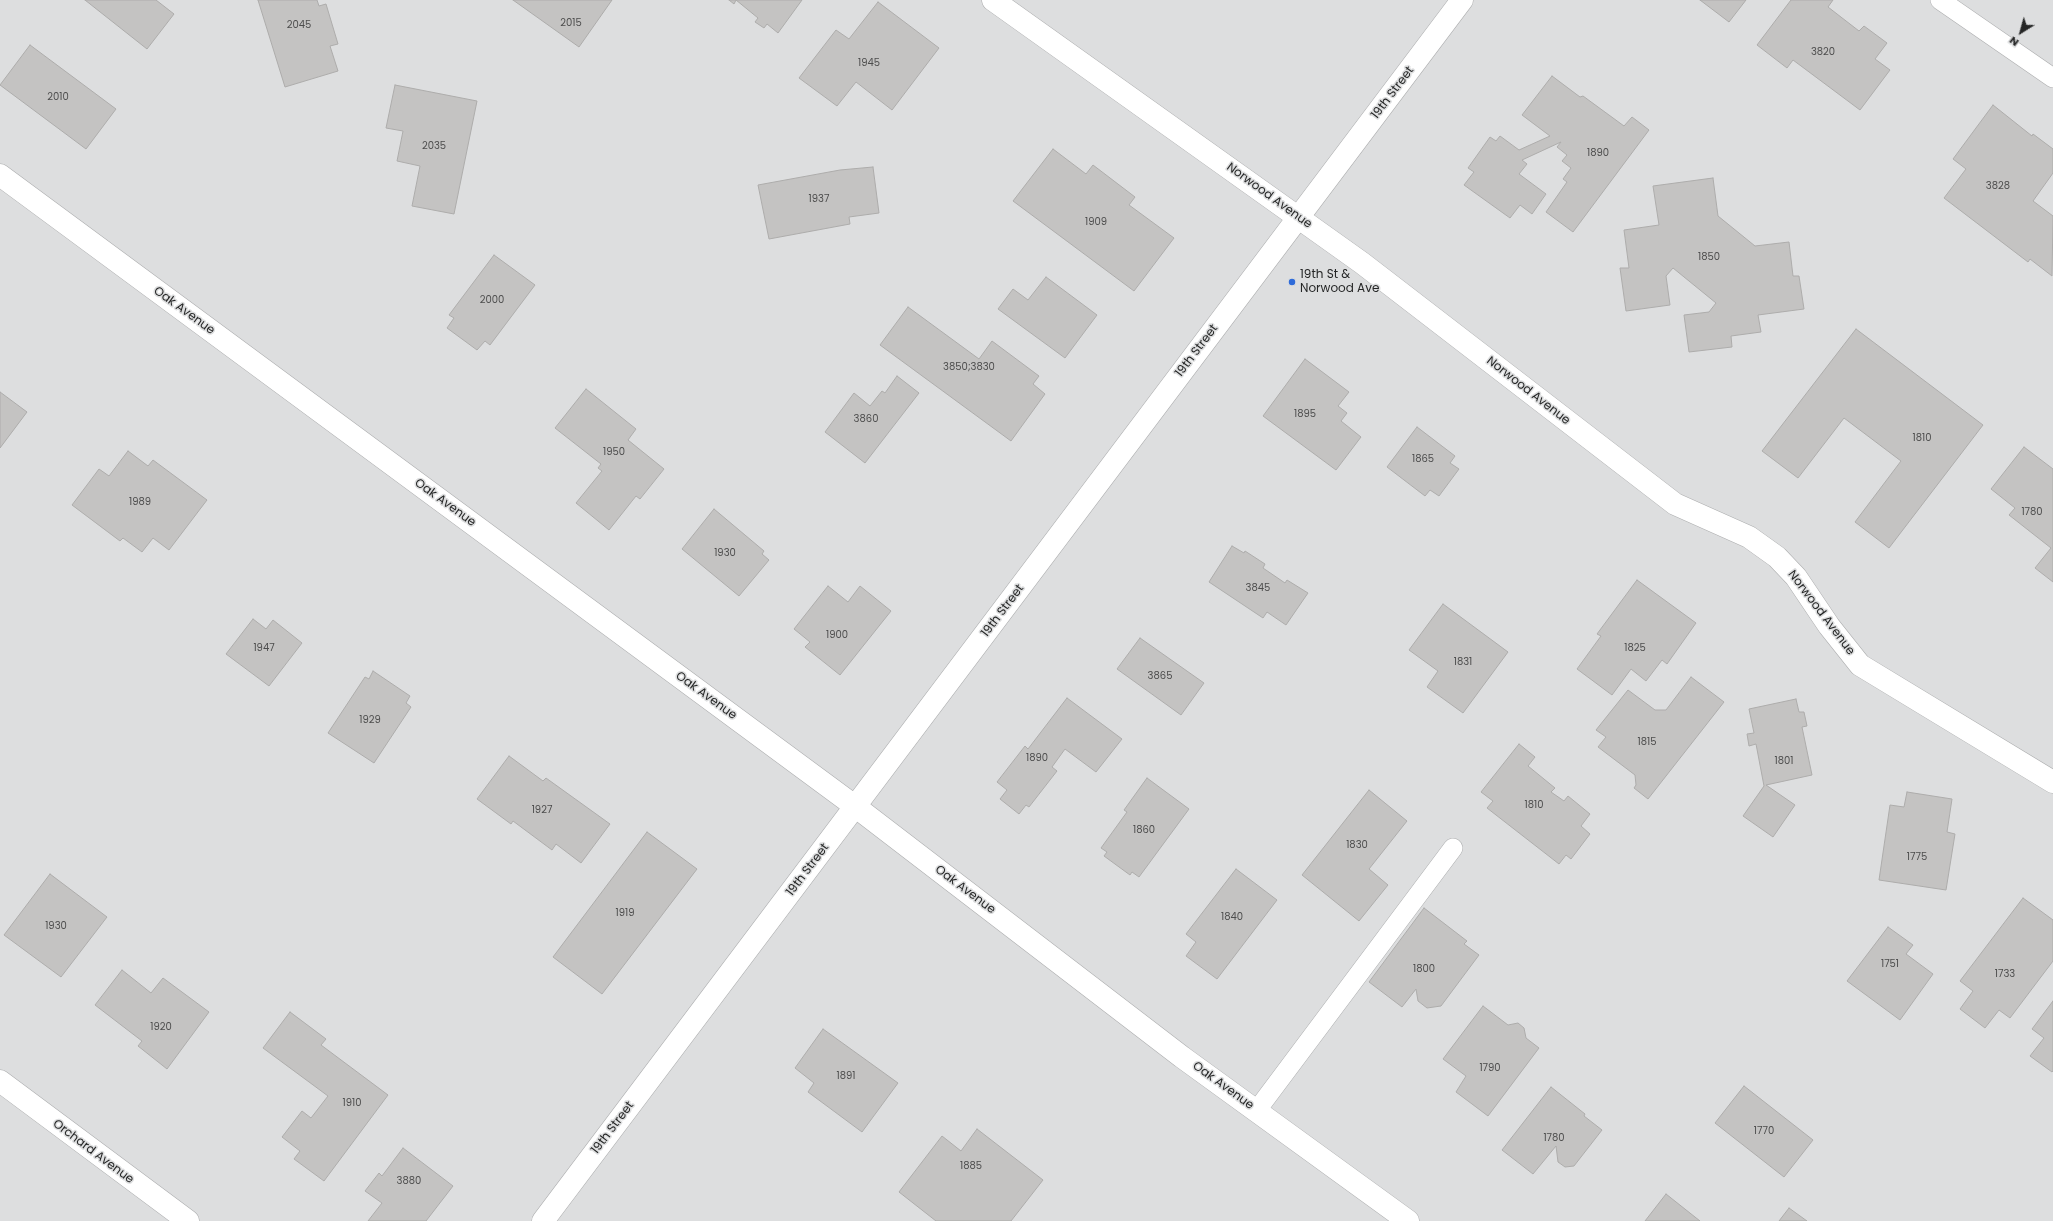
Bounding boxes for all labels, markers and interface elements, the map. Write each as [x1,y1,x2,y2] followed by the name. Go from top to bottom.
[2001,12,2041,52] north arrow
[560,17,582,29] house number: 2015
[287,19,311,31] house number: 2045
[2006,33,2022,50] text: N
[1811,46,1835,58] house number: 3820
[858,57,880,69] house number: 1945
[1369,64,1417,122] street label: 19th Street
[47,91,69,103] house number: 2010
[422,140,446,152] house number: 2035
[1587,147,1609,159] house number: 1890
[1223,160,1315,232] street label: Norwood Avenue
[1986,180,2010,192] house number: 3828
[809,193,829,205] house number: 1937
[1085,216,1107,228] house number: 1909
[1698,251,1720,263] house number: 1850
[1300,268,1379,296] place label: 19th St & Norwood Ave
[1287,277,1297,287] marker: 19th St & Norwood Ave
[151,284,217,338] street label: Oak Avenue
[480,294,504,306] house number: 2000
[1173,322,1221,380] street label: 19th Street
[1483,354,1573,428] street label: Norwood Avenue
[943,361,995,373] house number: 3850;3830
[1294,408,1316,420] house number: 1895
[854,413,878,425] house number: 3860
[1913,432,1931,444] house number: 1810
[603,446,625,458] house number: 1950
[1412,453,1434,465] house number: 1865
[412,476,478,530] street label: Oak Avenue
[129,496,151,508] house number: 1989
[2021,506,2043,518] house number: 1780
[714,547,736,559] house number: 1930
[1785,568,1857,658] street label: Norwood Avenue
[979,582,1027,640] street label: 19th Street
[1246,582,1270,594] house number: 3845
[826,629,848,641] house number: 1900
[253,642,275,654] house number: 1947
[1624,642,1646,654] house number: 1825
[1454,656,1472,668] house number: 1831
[673,669,739,723] street label: Oak Avenue
[1148,670,1172,682] house number: 3865
[359,714,381,726] house number: 1929
[1638,736,1656,748] house number: 1815
[1026,752,1048,764] house number: 1890
[1775,755,1793,767] house number: 1801
[1525,799,1543,811] house number: 1810
[532,804,552,816] house number: 1927
[1133,824,1155,836] house number: 1860
[1346,839,1368,851] house number: 1830
[784,841,832,899] street label: 19th Street
[1907,851,1927,863] house number: 1775
[932,863,998,917] street label: Oak Avenue
[616,907,634,919] house number: 1919
[1221,911,1243,923] house number: 1840
[45,920,67,932] house number: 1930
[1881,958,1899,970] house number: 1751
[1413,963,1435,975] house number: 1800
[1995,968,2015,980] house number: 1733
[150,1021,172,1033] house number: 1920
[1190,1059,1256,1113] street label: Oak Avenue
[1479,1062,1501,1074] house number: 1790
[836,1070,856,1082] house number: 1891
[343,1097,361,1109] house number: 1910
[589,1099,637,1157] street label: 19th Street
[50,1117,136,1187] street label: Orchard Avenue
[1754,1125,1774,1137] house number: 1770
[1543,1132,1565,1144] house number: 1780
[960,1160,982,1172] house number: 1885
[397,1175,421,1187] house number: 3880

